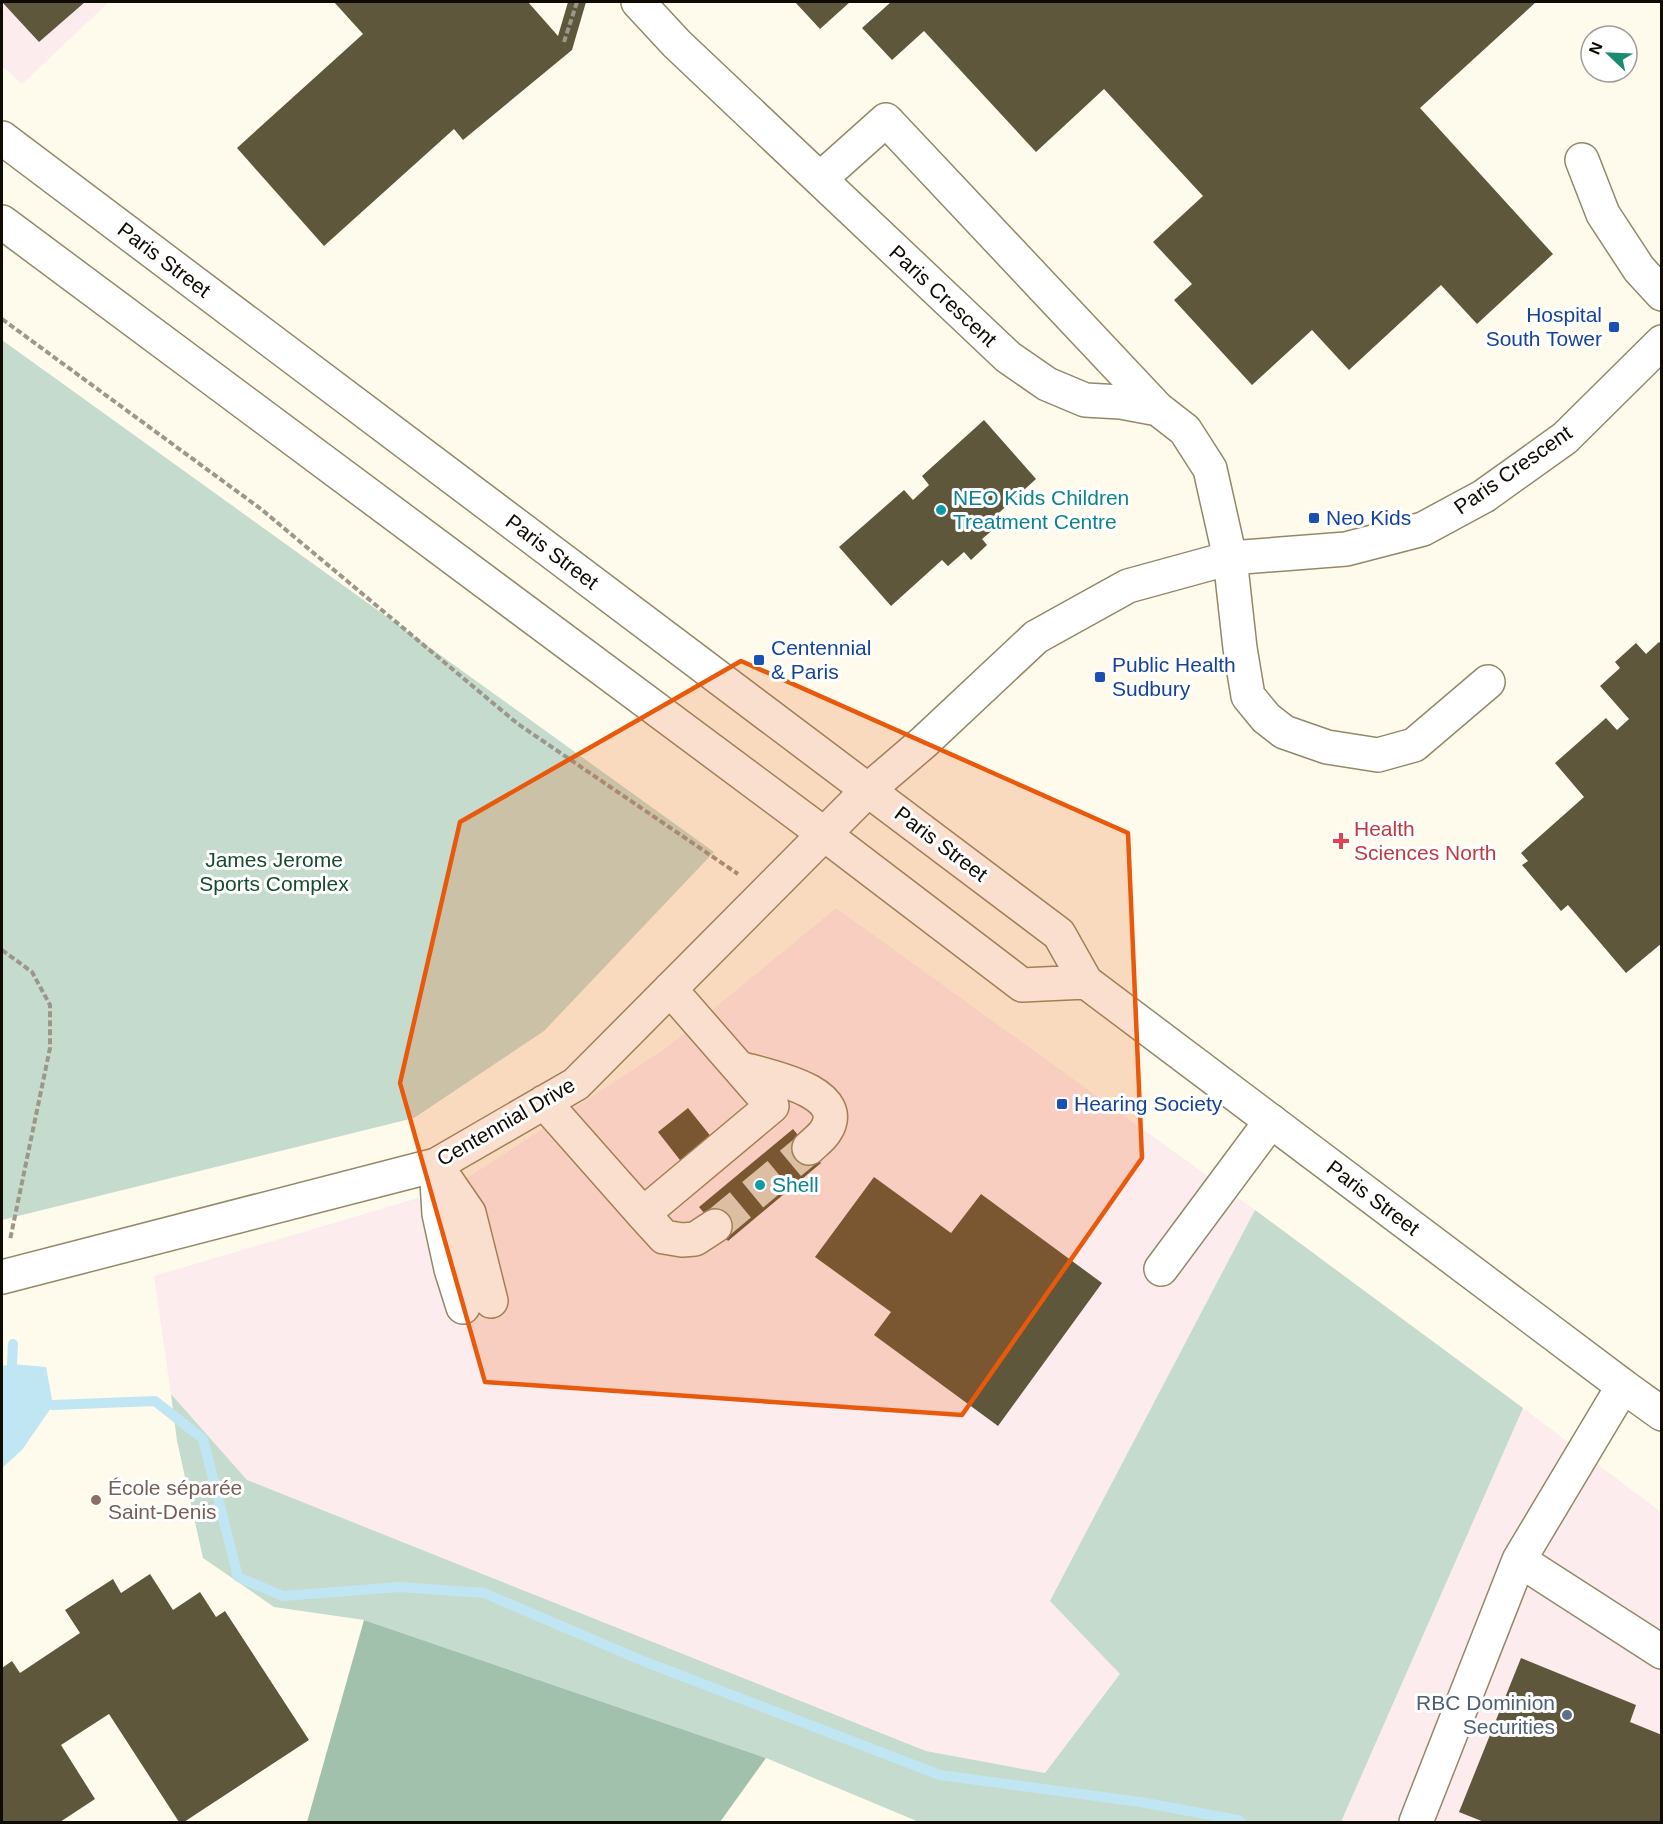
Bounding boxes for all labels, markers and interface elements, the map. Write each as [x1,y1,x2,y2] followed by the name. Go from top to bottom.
[1579,24,1639,84] north arrow
[1586,40,1606,57] text: N
[114,217,215,302] street label: Paris Street
[885,240,1002,351] street label: Paris Crescent
[1486,303,1602,350] place label: Hospital South Tower
[1607,320,1621,334] marker: Hospital South Tower
[1450,421,1576,519] street label: Paris Crescent
[953,486,1129,533] place label: NEO Kids Children Treatment Centre
[934,503,948,517] marker: NEO Kids Children Treatment Centre
[1326,506,1411,529] place label: Neo Kids
[502,509,603,594] street label: Paris Street
[1307,511,1321,525] marker: Neo Kids
[771,636,871,683] place label: Centennial & Paris
[752,653,766,667] marker: Centennial & Paris
[1112,653,1236,700] place label: Public Health Sudbury
[1093,670,1107,684] marker: Public Health Sudbury
[891,801,992,886] street label: Paris Street
[1354,817,1496,864] place label: Health Sciences North
[1332,832,1350,850] marker: Health Sciences North
[199,848,349,895] park label: James Jerome Sports Complex
[433,1073,579,1170] street label: Centennial Drive
[1074,1092,1223,1115] place label: Hearing Society
[1055,1097,1069,1111] marker: Hearing Society
[1323,1155,1424,1240] street label: Paris Street
[772,1173,819,1196] place label: Shell
[753,1178,767,1192] marker: Shell
[108,1476,242,1523] place label: École séparée Saint-Denis
[89,1493,103,1507] marker: École séparée Saint-Denis
[1416,1691,1555,1738] place label: RBC Dominion Securities
[1560,1708,1574,1722] marker: RBC Dominion Securities

